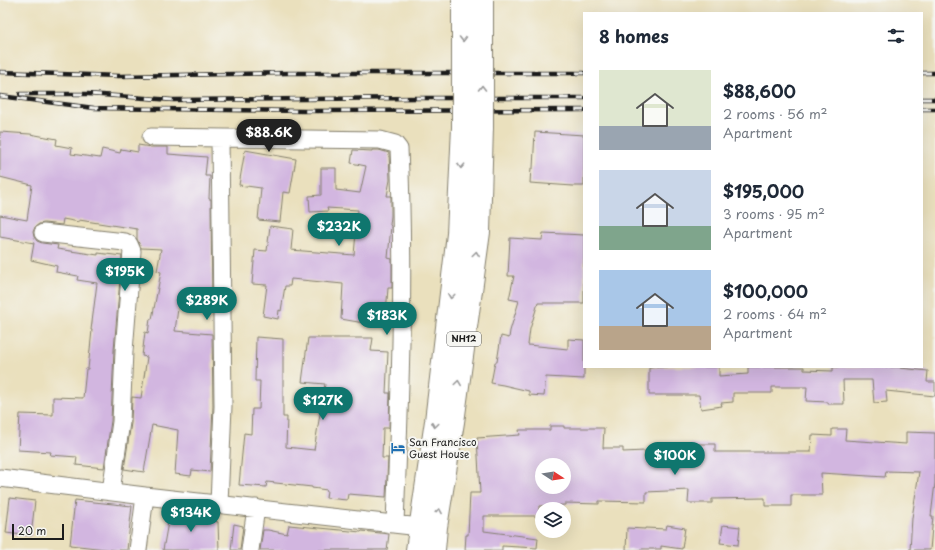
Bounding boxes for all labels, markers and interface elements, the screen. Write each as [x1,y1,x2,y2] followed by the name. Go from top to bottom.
[599,23,669,49] text: 8 homes
[885,25,907,47] icon: filters
[459,36,467,42] one-way arrow
[723,78,796,104] text: $88,600
[478,85,486,91] one-way arrow
[631,86,679,134] icon: home
[723,104,827,123] text: 2 rooms · 56 m²
[236,119,302,153] pin: $88.6K
[245,122,293,141] text: $88.6K
[723,123,792,142] text: Apartment
[457,163,465,169] one-way arrow
[723,178,804,204] text: $195,000
[631,186,679,234] icon: home
[723,204,825,223] text: 3 rooms · 95 m²
[311,213,367,247] pin: $232K
[317,216,361,235] text: $232K
[723,223,792,242] text: Apartment
[471,251,480,257] one-way arrow
[97,258,153,292] pin: $195K
[105,261,145,280] text: $195K
[723,278,808,304] text: $100,000
[631,286,679,334] icon: home
[179,287,235,321] pin: $289K
[186,290,228,309] text: $289K
[446,293,455,299] one-way arrow
[359,302,415,336] pin: $183K
[723,304,827,323] text: 2 rooms · 64 m²
[367,305,407,324] text: $183K
[723,323,792,342] text: Apartment
[447,332,481,346] road number: NH12
[453,380,462,386] one-way arrow
[295,387,351,421] pin: $127K
[303,390,343,409] text: $127K
[431,422,440,428] one-way arrow
[409,434,477,461] place label: San Francisco Guest House
[390,440,406,456] hotel icon: San Francisco Guest House
[647,442,703,476] pin: $100K
[654,445,696,464] text: $100K
[535,458,571,494] north arrow
[535,458,571,538] map controls
[163,499,219,533] pin: $134K
[170,502,212,521] text: $134K
[535,502,571,538] button: layers
[434,508,443,514] one-way arrow
[12,522,64,541] scale bar
[18,522,46,539] text: 20 m

